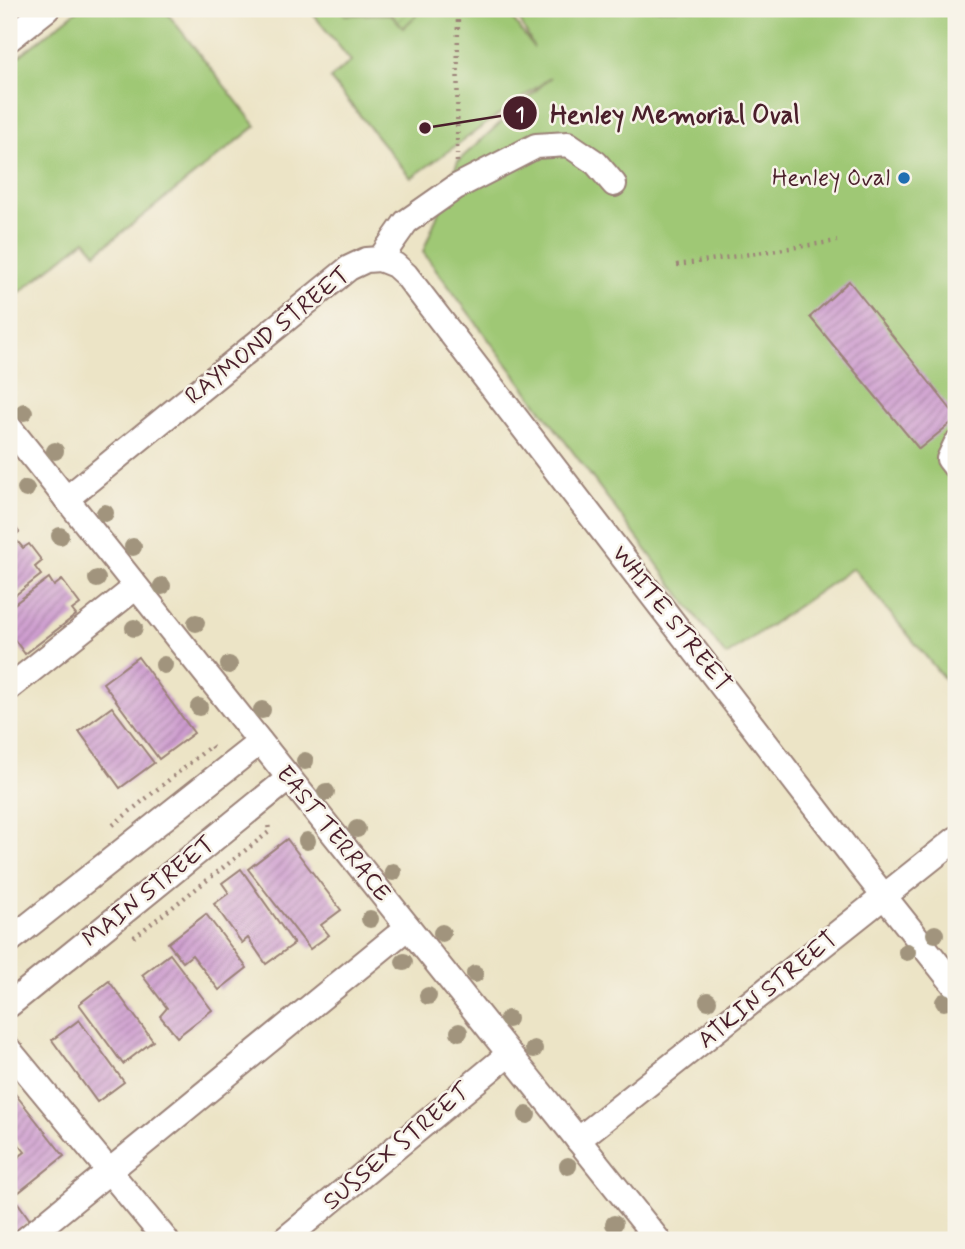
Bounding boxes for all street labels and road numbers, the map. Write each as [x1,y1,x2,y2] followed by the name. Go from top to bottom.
[179,260,357,412] street label: RAYMOND STREET
[604,540,738,698] street label: WHITE STREET
[269,760,398,909] street label: EAST TERRACE
[77,829,221,955] street label: MAIN STREET
[692,924,844,1056] street label: ATKIN STREET
[317,1076,477,1218] street label: SUSSEX STREET

